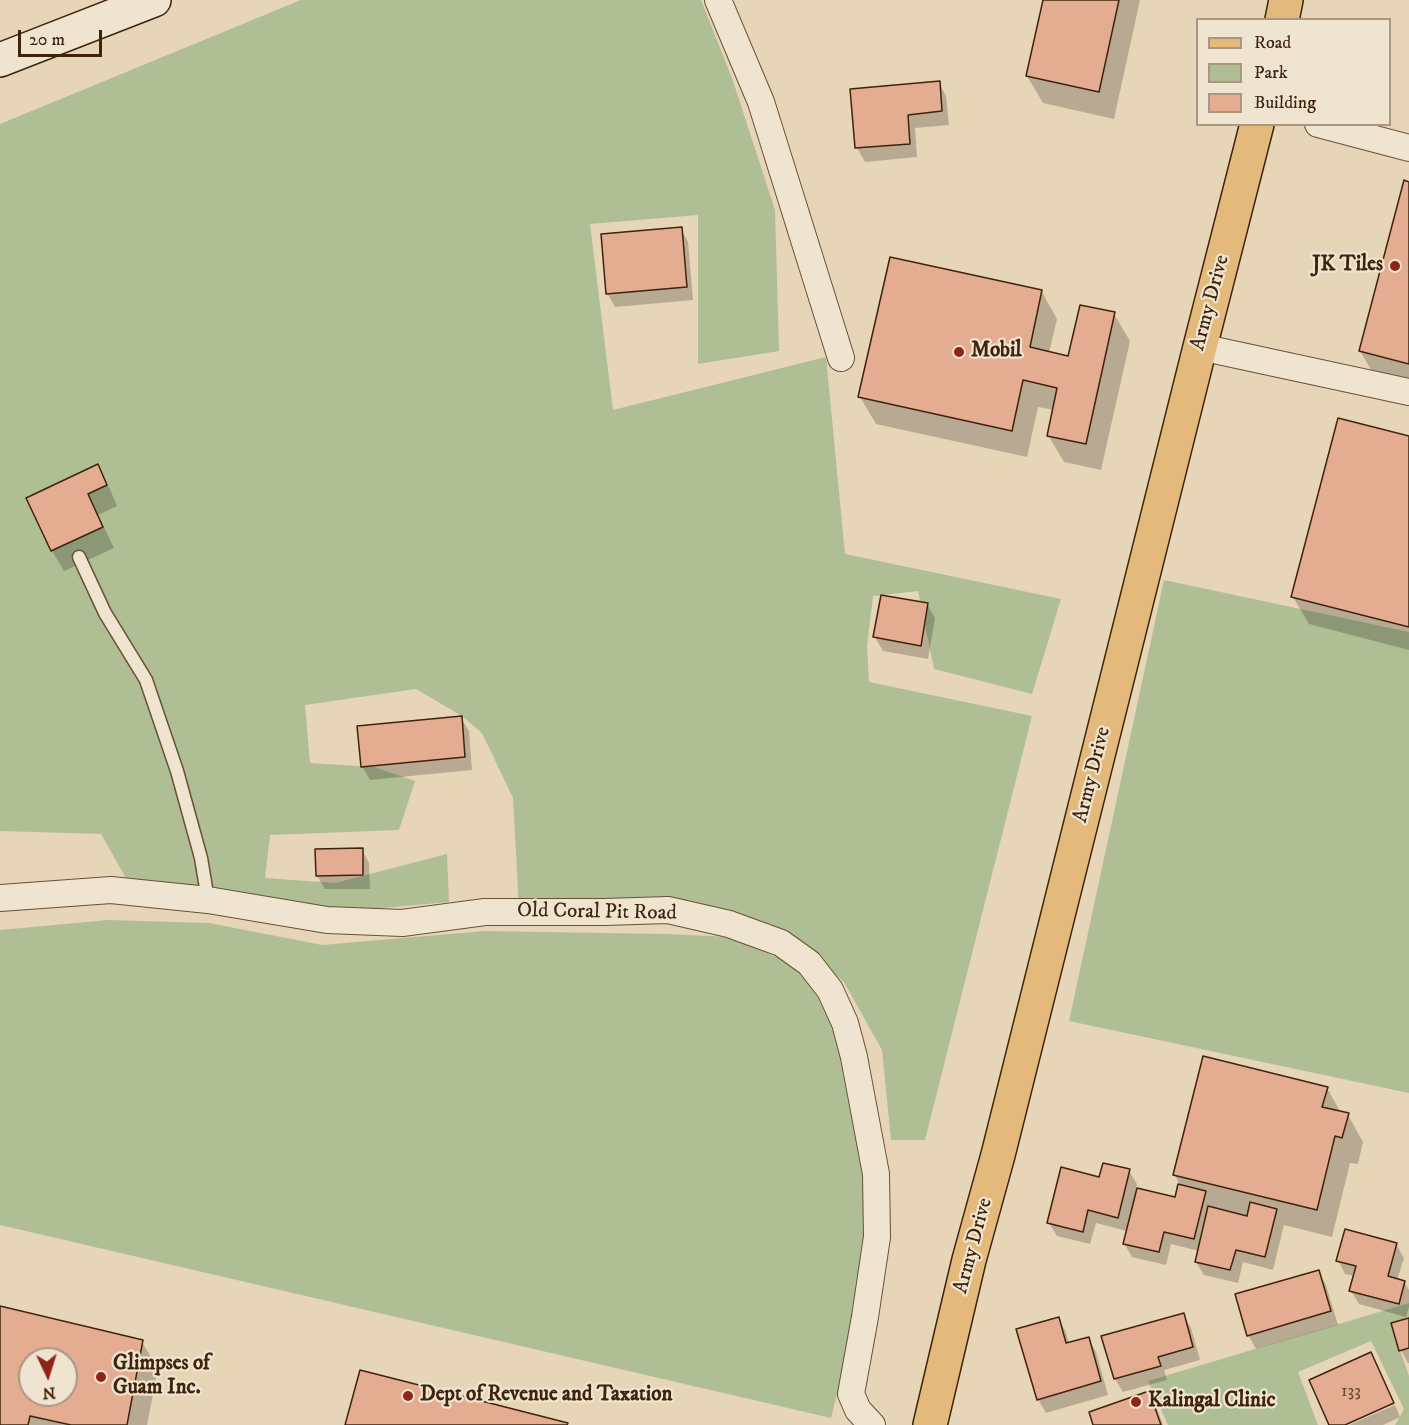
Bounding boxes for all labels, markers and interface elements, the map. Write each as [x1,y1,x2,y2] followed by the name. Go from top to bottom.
[21,18,105,56] scale bar
[1196,18,1391,126] legend
[29,29,65,51] text: 20 m
[1254,32,1291,54] text: Road
[1254,62,1288,84] text: Park
[1254,92,1316,114] text: Building
[1186,252,1236,354] street label: Army Drive
[1312,253,1383,279] place label: JK Tiles
[1388,259,1402,273] marker: JK Tiles
[971,339,1022,365] place label: Mobil
[952,345,966,359] marker: Mobil
[1069,724,1117,826] street label: Army Drive
[517,899,677,927] street label: Old Coral Pit Road
[949,1195,999,1297] street label: Army Drive
[18,1347,78,1407] north arrow
[113,1352,210,1402] place label: Glimpses of Guam Inc.
[94,1370,108,1384] marker: Glimpses of Guam Inc.
[1341,1381,1361,1403] house number: 133
[42,1383,56,1403] text: N
[420,1383,672,1409] place label: Dept of Revenue and Taxation
[401,1389,415,1403] marker: Dept of Revenue and Taxation
[1148,1389,1275,1415] place label: Kalingal Clinic
[1129,1395,1143,1409] marker: Kalingal Clinic

